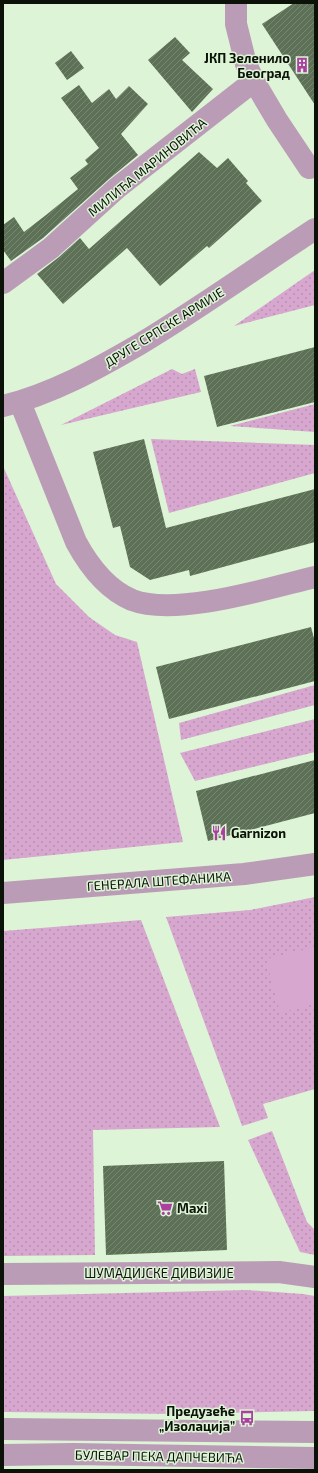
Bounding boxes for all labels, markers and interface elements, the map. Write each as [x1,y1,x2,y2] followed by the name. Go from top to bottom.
[204,50,290,81] place label: ЈКП Зеленило Београд
[293,56,311,74] building icon: ЈКП Зеленило Београд
[85,114,209,220] street label: МИЛИЋА МАРИНОВИЋА
[101,284,227,370] street label: ДРУГЕ СРПСКЕ АРМИЈЕ
[210,824,228,842] restaurant icon: Garnizon
[231,825,286,841] place label: Garnizon
[86,868,232,894] street label: ГЕНЕРАЛА ШТЕФАНИКА
[156,1199,174,1217] supermarket icon: Maxi
[177,1200,207,1216] place label: Maxi
[84,1265,234,1281] street label: ШУМАДИЈСКЕ ДИВИЗИЈЕ
[159,1403,235,1434] place label: Предузеће „Изолација”
[238,1409,256,1427] bus stop icon: Предузеће „Изолација”
[75,1447,243,1465] street label: БУЛЕВАР ПЕКА ДАПЧЕВИЋА

